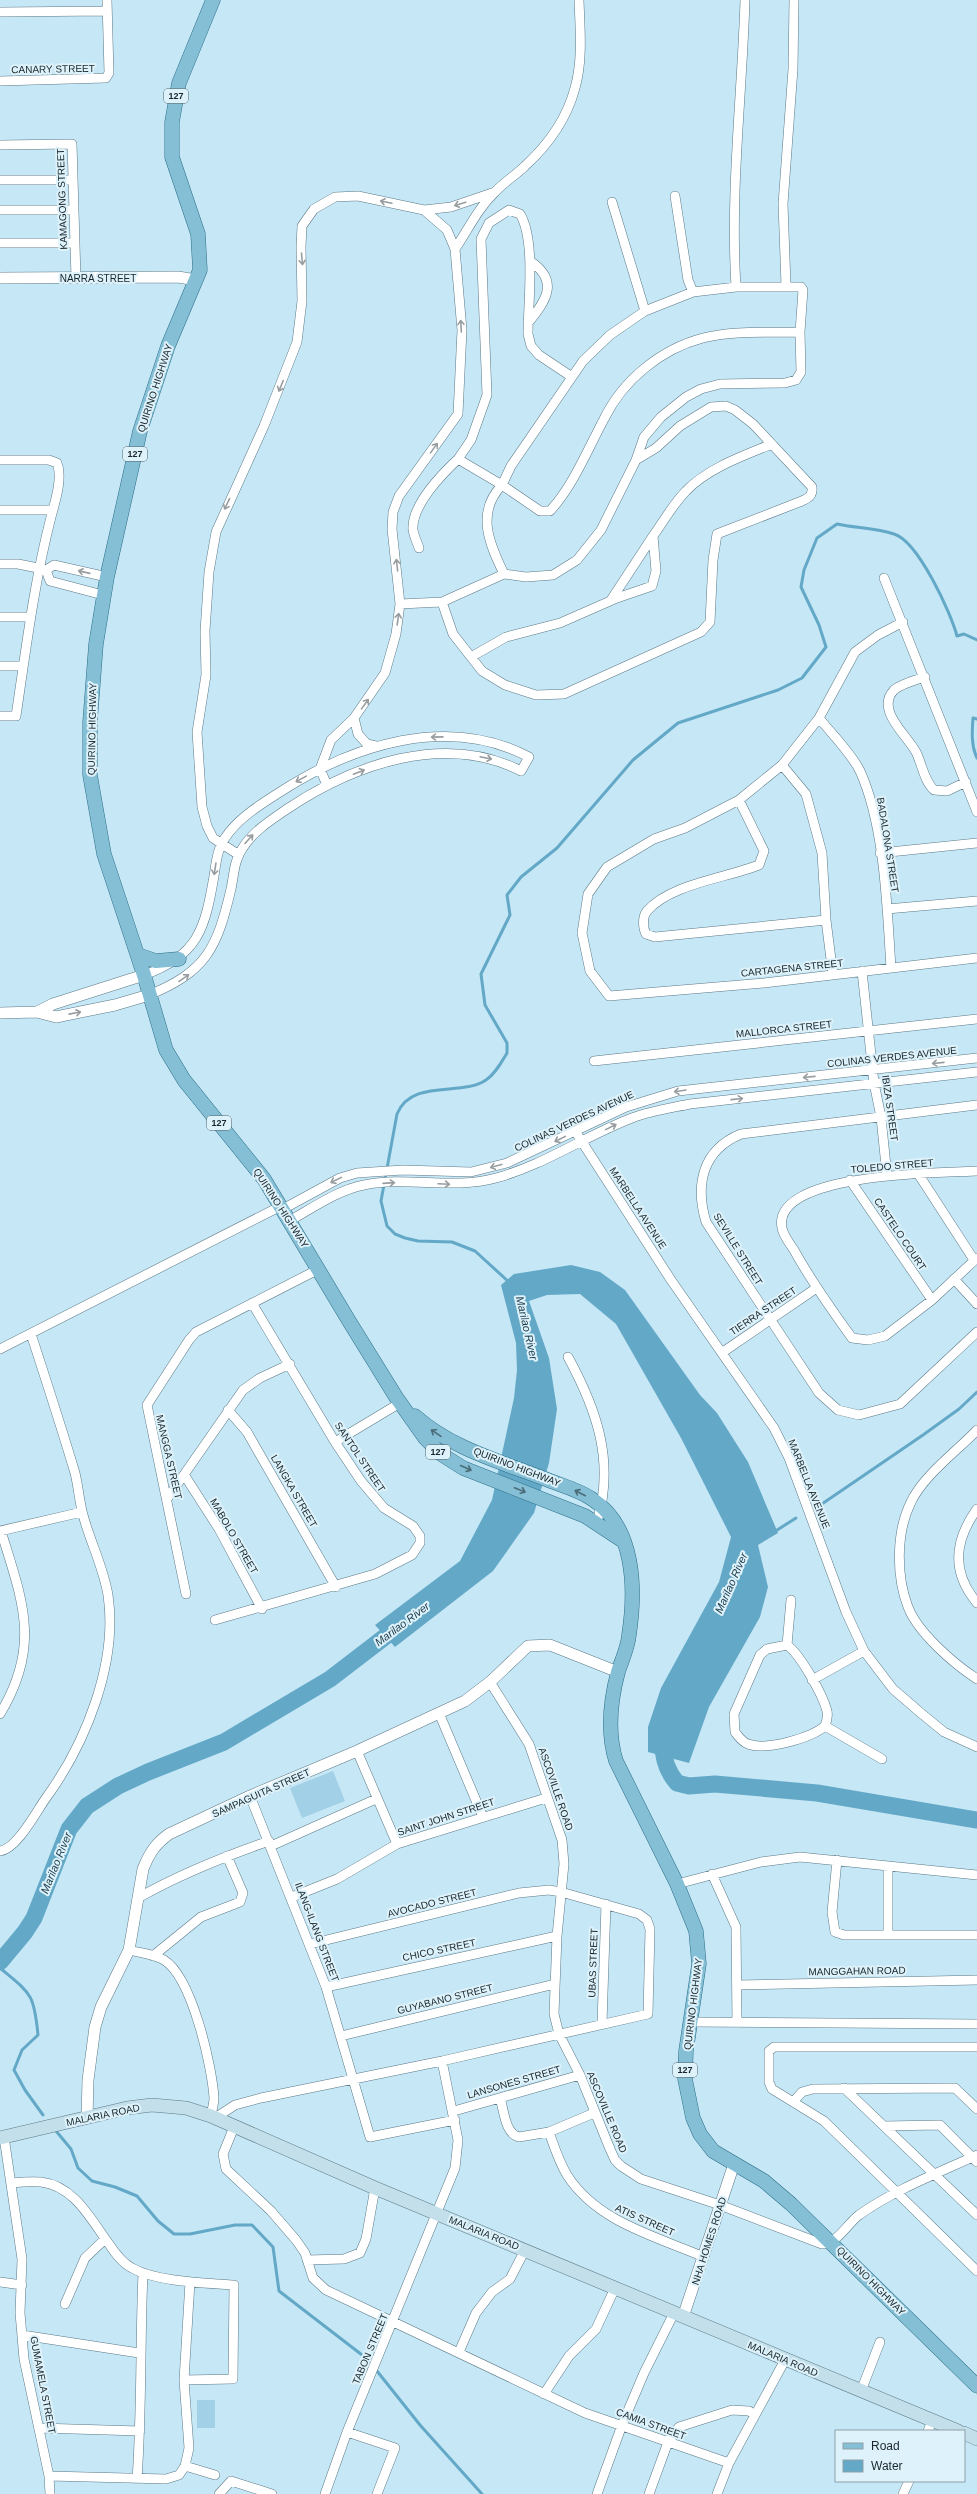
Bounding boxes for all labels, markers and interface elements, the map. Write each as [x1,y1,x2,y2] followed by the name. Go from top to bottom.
[11,63,95,75] street label: CANARY STREET
[164,89,188,103] road number: 127
[55,148,69,250] street label: KAMAGONG STREET
[380,198,393,206] one-way arrow
[454,201,467,208] one-way arrow
[298,252,305,265] one-way arrow
[60,273,136,284] street label: NARRA STREET
[457,320,465,333] one-way arrow
[136,342,175,434] street label: QUIRINO HIGHWAY
[276,379,284,391] one-way arrow
[430,443,438,454] one-way arrow
[123,447,147,461] road number: 127
[223,498,230,510] one-way arrow
[393,559,401,572] one-way arrow
[78,567,91,575] one-way arrow
[394,613,402,626] one-way arrow
[86,682,98,775] street label: QUIRINO HIGHWAY
[361,698,369,709] one-way arrow
[431,733,444,740] one-way arrow
[479,754,492,762] one-way arrow
[353,767,365,775] one-way arrow
[296,776,308,784] one-way arrow
[875,797,901,893] street label: BADALONA STREET
[245,834,254,844] one-way arrow
[211,862,219,875] one-way arrow
[740,957,844,979] street label: CARTAGENA STREET
[178,974,189,982] one-way arrow
[68,1009,81,1017] one-way arrow
[735,1018,833,1040] street label: MALLORCA STREET
[827,1045,958,1069] street label: COLINAS VERDES AVENUE
[932,1059,945,1066] one-way arrow
[803,1073,816,1081] one-way arrow
[880,1074,900,1142] street label: IBIZA STREET
[513,1088,636,1154] street label: COLINAS VERDES AVENUE
[674,1088,687,1096] one-way arrow
[730,1095,743,1103] one-way arrow
[207,1116,231,1130] road number: 127
[605,1123,617,1130] one-way arrow
[554,1136,566,1143] one-way arrow
[850,1157,934,1175] street label: TOLEDO STREET
[490,1163,503,1170] one-way arrow
[607,1165,669,1251] street label: MARBELLA AVENUE
[251,1166,311,1250] street label: QUIRINO HIGHWAY
[330,1177,342,1184] one-way arrow
[383,1179,396,1186] one-way arrow
[437,1180,450,1187] one-way arrow
[872,1196,928,1272] street label: CASTELO COURT
[711,1211,765,1287] street label: SEVILLE STREET
[727,1285,799,1337] street label: TIERRA STREET
[514,1295,540,1362] water label: Marilao River
[154,1414,184,1500] street label: MANGGA STREET
[333,1420,387,1494] street label: SANTOL STREET
[430,1428,442,1436] one-way arrow
[786,1438,832,1531] street label: MARBELLA AVENUE
[426,1445,450,1459] road number: 127
[472,1445,562,1489] street label: QUIRINO HIGHWAY
[269,1453,319,1529] street label: LANGKA STREET
[460,1465,472,1472] one-way arrow
[513,1487,525,1495] one-way arrow
[574,1488,586,1496] one-way arrow
[208,1496,260,1576] street label: MABOLO STREET
[712,1550,750,1615] water label: Marilao River
[373,1599,433,1648] water label: Marilao River
[537,1746,575,1832] street label: ASCOVILLE ROAD
[210,1766,312,1820] street label: SAMPAGUITA STREET
[396,1796,496,1838] street label: SAINT JOHN STREET
[38,1829,74,1895] water label: Marilao River
[293,1881,341,1983] street label: ILANG-ILANG STREET
[386,1887,478,1919] street label: AVOCADO STREET
[586,1928,600,1998] street label: UBAS STREET
[401,1937,477,1963] street label: CHICO STREET
[682,1957,704,2050] street label: QUIRINO HIGHWAY
[808,1965,906,1977] street label: MANGGAHAN ROAD
[396,1982,494,2016] street label: GUYABANO STREET
[466,2063,562,2101] street label: LANSONES STREET
[673,2063,697,2077] road number: 127
[585,2070,629,2154] street label: ASCOVILLE ROAD
[65,2102,141,2128] street label: MALARIA ROAD
[690,2196,728,2286] street label: NHA HOMES ROAD
[614,2202,676,2238] street label: ATIS STREET
[447,2214,521,2252] street label: MALARIA ROAD
[835,2245,908,2318] street label: QUIRINO HIGHWAY
[350,2312,390,2386] street label: TABON STREET
[28,2335,58,2435] street label: GUMAMELA STREET
[746,2339,820,2379] street label: MALARIA ROAD
[615,2406,687,2442] street label: CAMIA STREET
[835,2430,965,2482] legend
[871,2439,900,2453] text: Road
[871,2459,903,2473] text: Water

